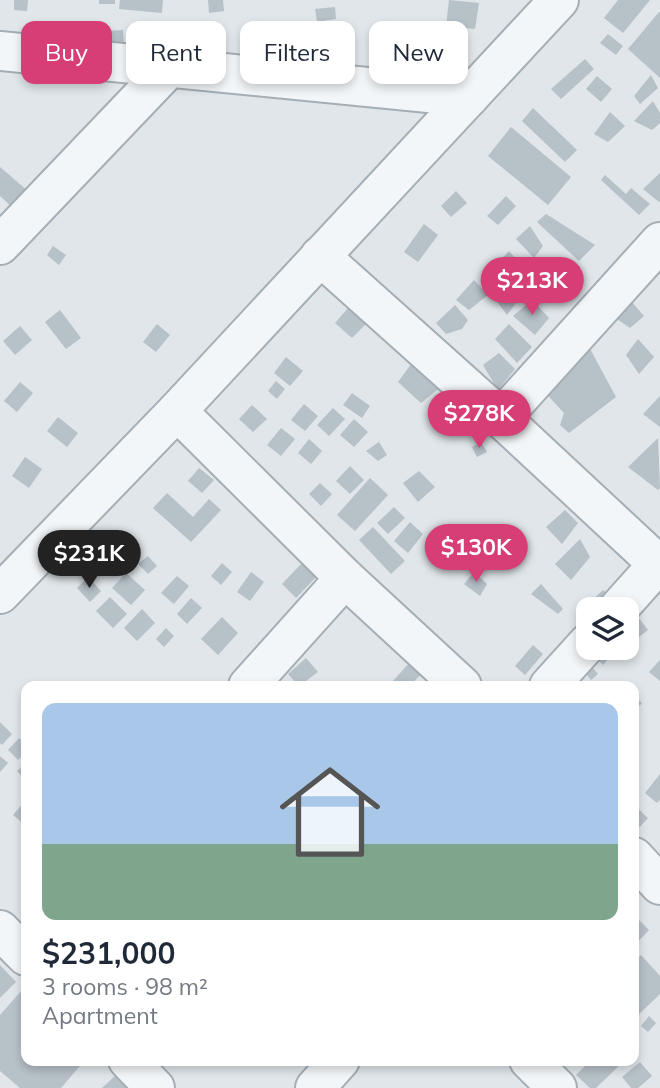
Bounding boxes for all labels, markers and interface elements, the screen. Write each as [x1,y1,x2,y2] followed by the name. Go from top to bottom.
[21,21,112,84] chip: Buy
[126,21,226,84] chip: Rent
[240,21,355,84] chip: Filters
[369,21,468,84] chip: New
[483,258,581,317] pin: $213K
[497,265,567,294] text: $213K
[430,391,528,450] pin: $278K
[444,398,514,427] text: $278K
[427,524,525,584] pin: $130K
[40,530,138,590] pin: $231K
[441,532,511,561] text: $130K
[54,538,124,567] text: $231K
[576,597,639,660] map controls
[576,597,639,660] button: layers
[267,749,393,875] icon: home
[42,934,175,972] text: $231,000
[42,972,208,1001] text: 3 rooms · 98 m²
[42,1001,158,1030] text: Apartment

